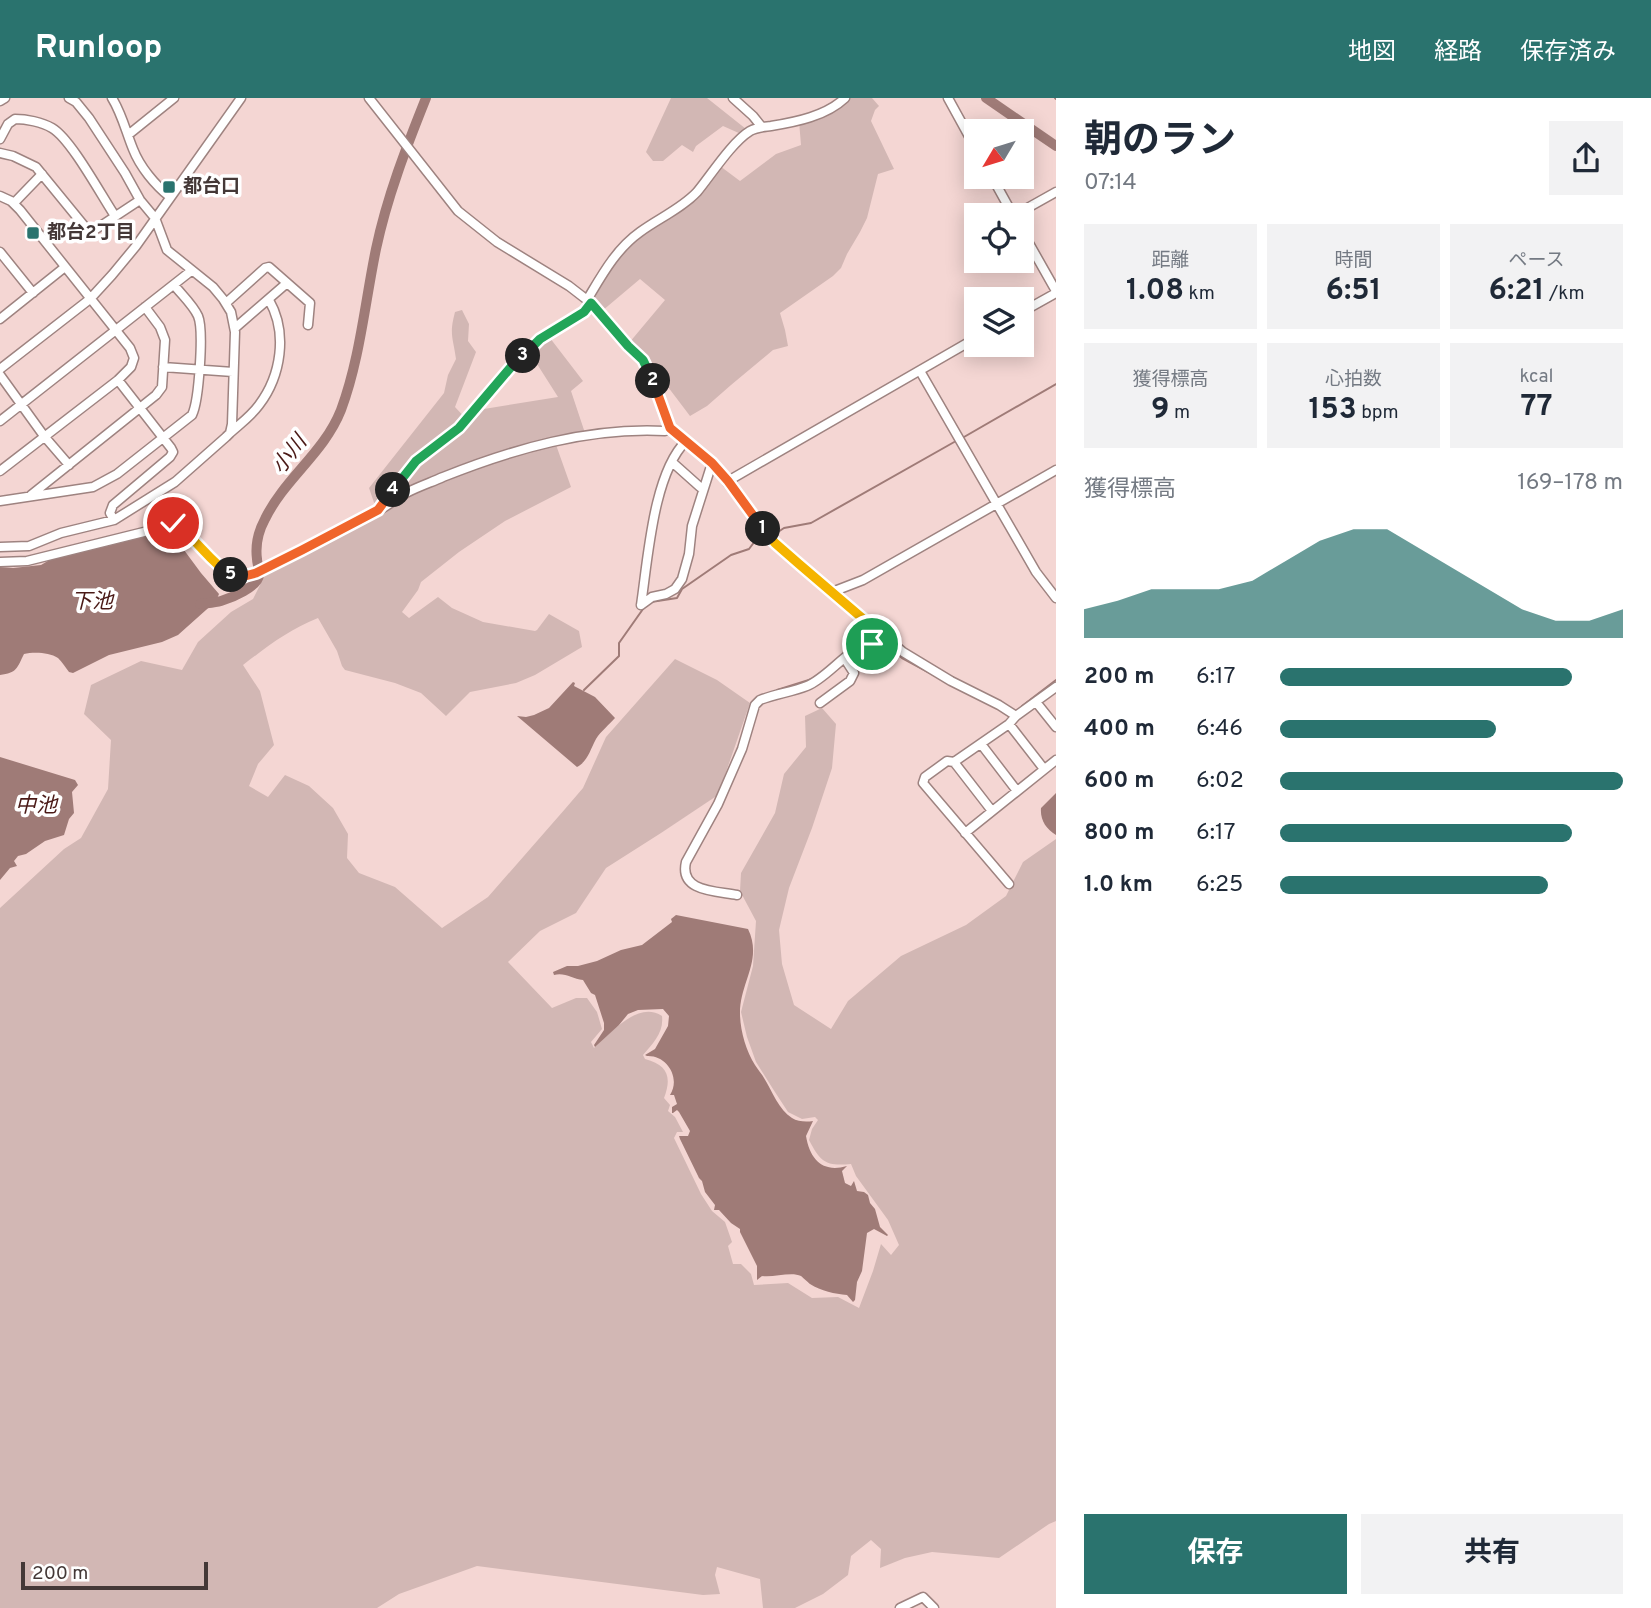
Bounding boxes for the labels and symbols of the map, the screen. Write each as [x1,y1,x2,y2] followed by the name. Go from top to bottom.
[964,119,1034,189] north arrow
[183,175,240,199] place label: 都台口
[161,179,177,195] marker: 都台口
[47,221,135,245] place label: 都台2丁目
[25,225,41,241] marker: 都台2丁目
[505,338,540,374] pin: 3
[636,364,670,398] pin: 2
[266,429,315,480] water label: 小川
[376,472,410,508] pin: 4
[143,493,203,553] pin
[746,512,780,546] pin: 1
[214,558,248,592] pin: 5
[71,589,115,616] water label: 下池
[842,614,902,674] pin
[15,793,59,820] water label: 中池
[21,1559,208,1591] scale bar

